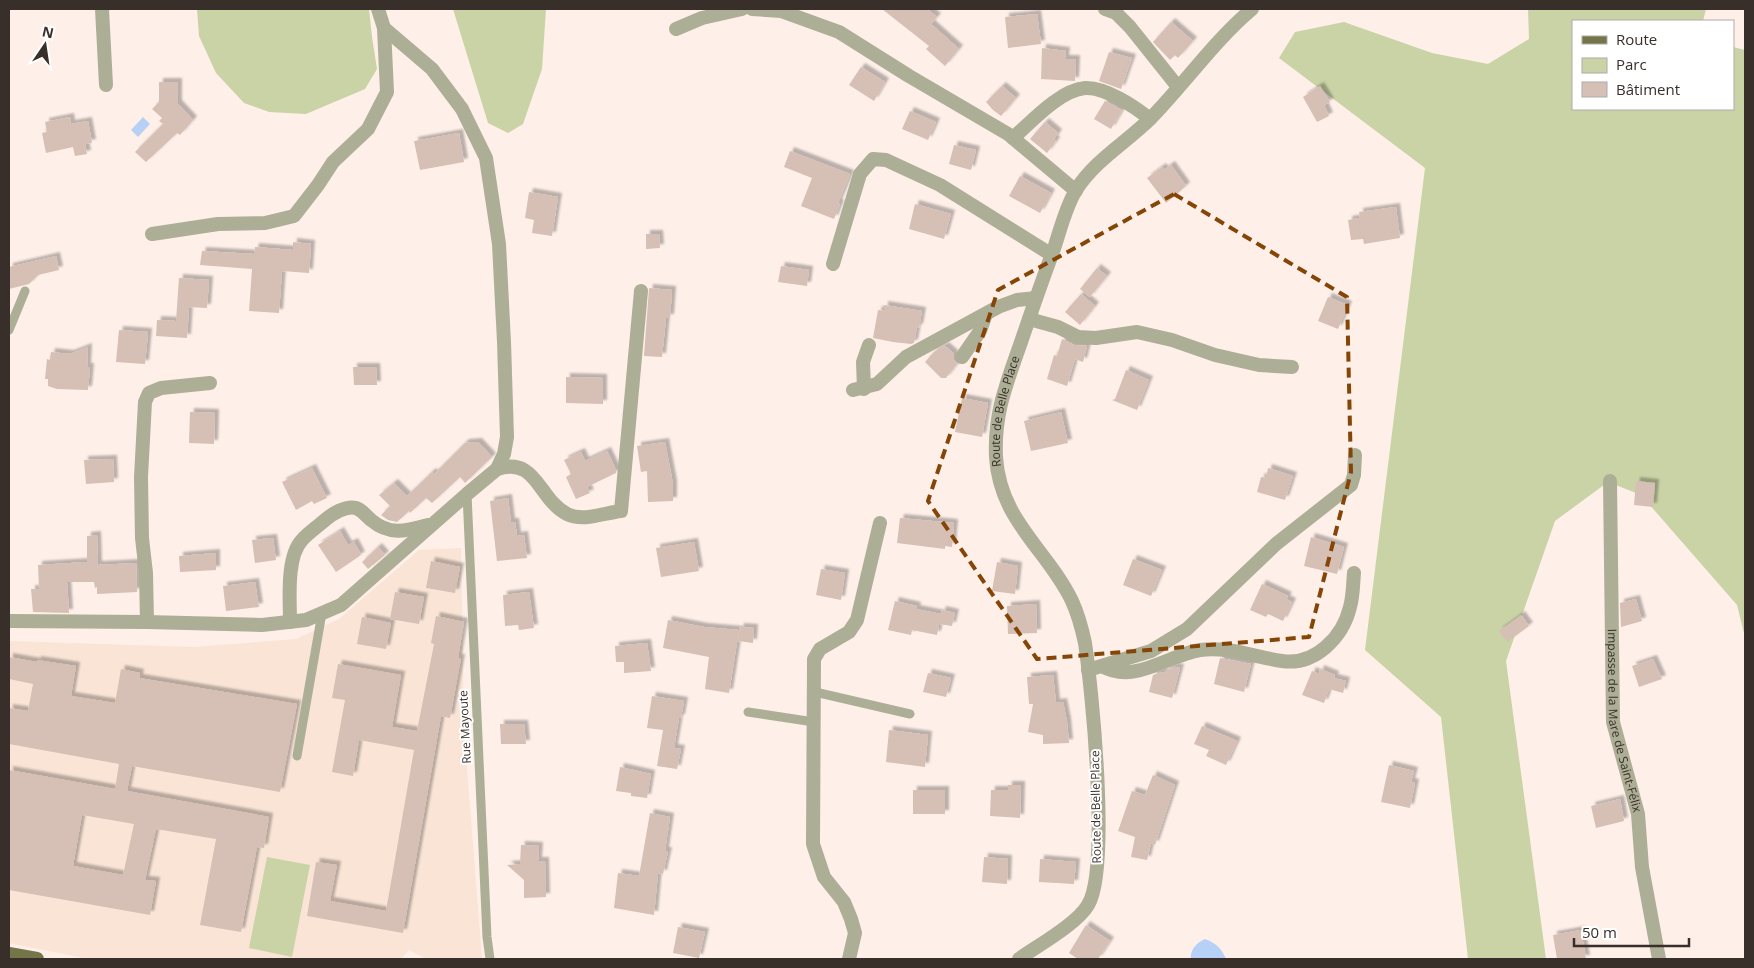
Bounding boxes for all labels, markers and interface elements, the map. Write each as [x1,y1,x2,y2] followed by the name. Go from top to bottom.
[20,20,70,70] north arrow
[1572,20,1734,110] legend
[40,21,56,42] text: N
[1616,29,1657,49] text: Route
[1616,54,1647,74] text: Parc
[1616,79,1680,99] text: Bâtiment
[987,353,1024,468] street label: Route de Belle Place
[1604,629,1646,815] street label: Impasse de la Mare de Saint-Félix
[454,690,475,764] street label: Rue Mayoute
[1086,750,1105,864] street label: Route de Belle Place
[1574,916,1689,948] scale bar
[1582,922,1617,942] text: 50 m

